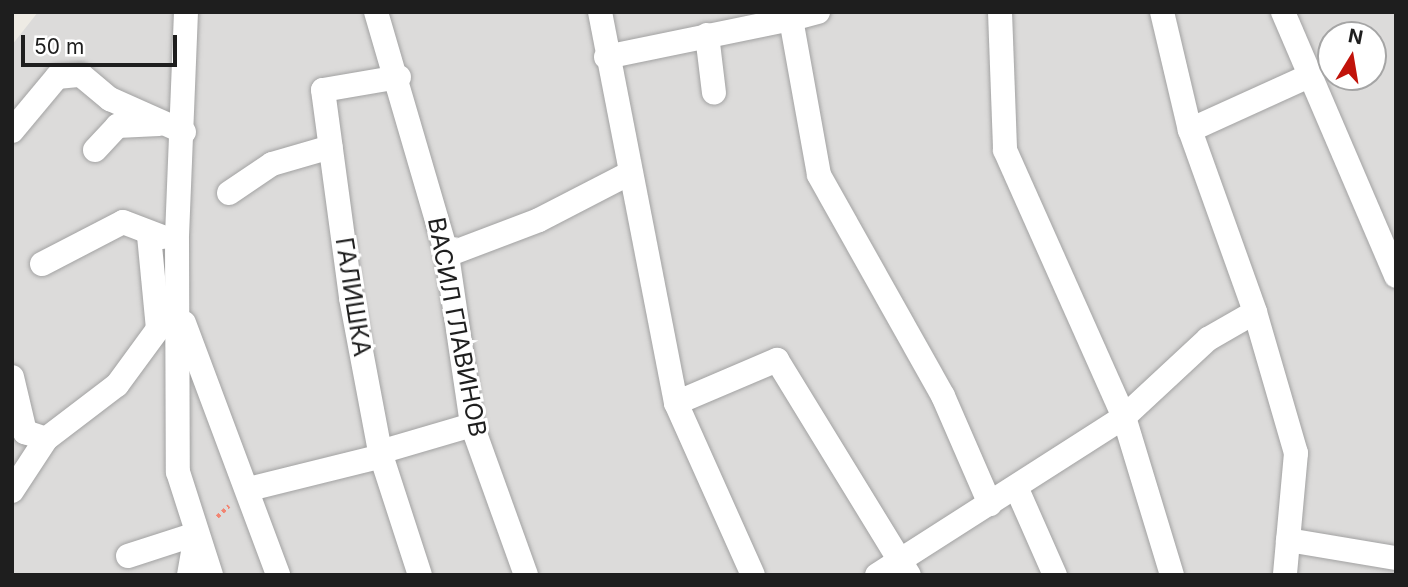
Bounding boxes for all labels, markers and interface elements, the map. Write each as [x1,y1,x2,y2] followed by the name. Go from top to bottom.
[24,21,180,65] scale bar
[1317,21,1387,91] north arrow
[1346,24,1365,50] text: N
[34,34,84,59] text: 50 m
[422,215,492,439] street label: ВАСИЛ ГЛАВИНОВ
[329,235,377,359] street label: ГАЛИШКА

